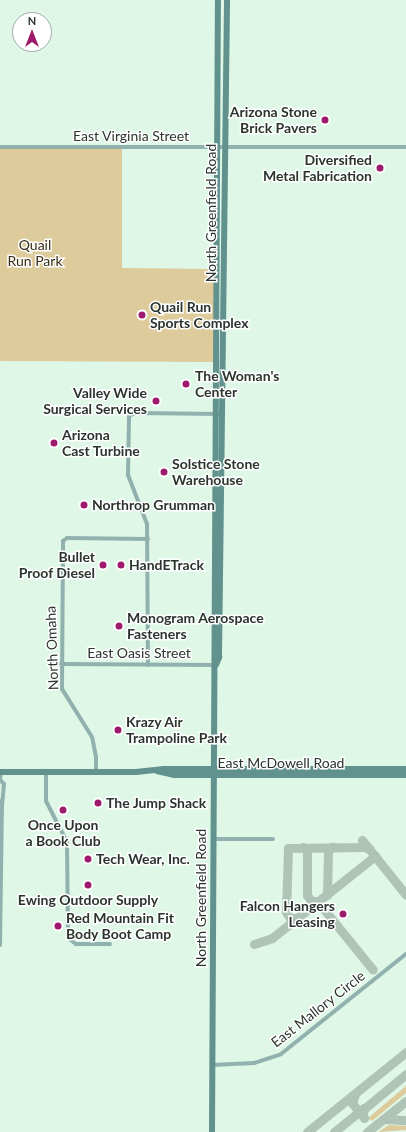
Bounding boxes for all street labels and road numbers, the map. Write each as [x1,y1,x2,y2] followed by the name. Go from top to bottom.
[73,128,189,144] street label: East Virginia Street
[203,144,219,282] street label: North Greenfield Road
[42,606,62,690] street label: North Omaha
[87,645,191,661] street label: East Oasis Street
[218,755,344,771] street label: East McDowell Road
[193,829,209,967] street label: North Greenfield Road
[268,967,368,1051] street label: East Mallory Circle

